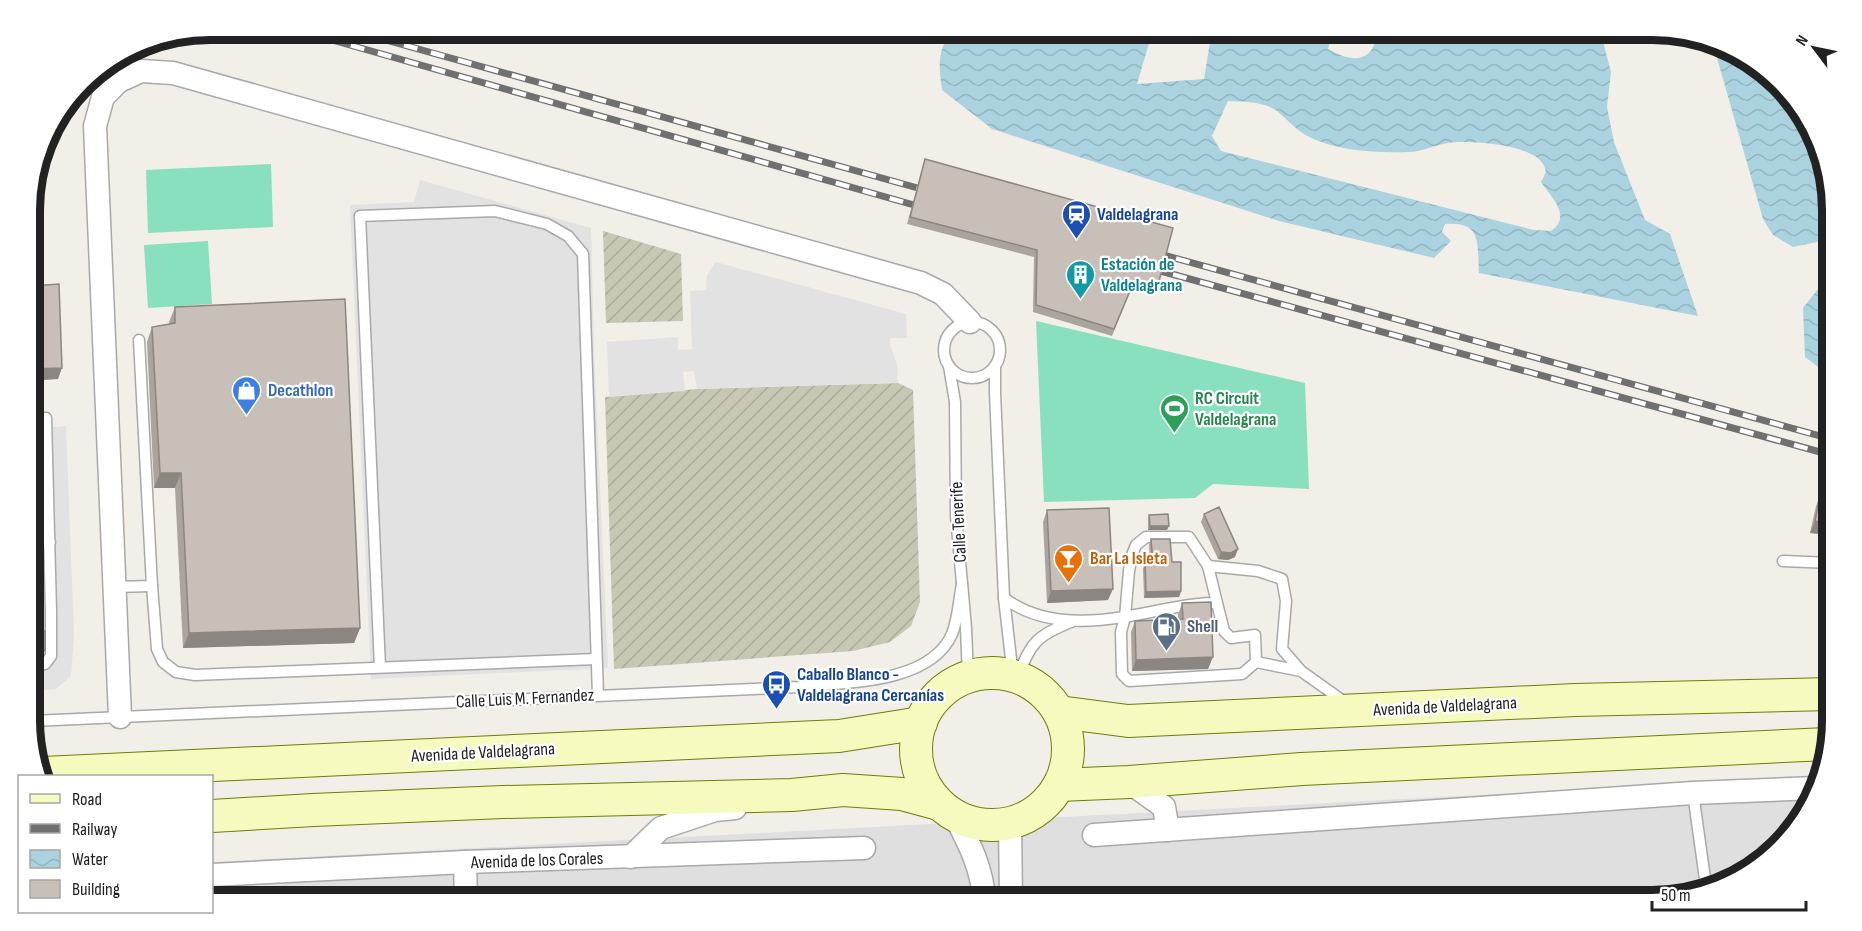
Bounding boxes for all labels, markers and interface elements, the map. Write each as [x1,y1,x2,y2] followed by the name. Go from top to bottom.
[1784,18,1844,78] north arrow
[1792,32,1813,50] text: N
[1060,198,1092,240] station icon: Valdelagrana
[1097,204,1178,225] place label: Valdelagrana
[1101,254,1182,296] place label: Estación de Valdelagrana
[1064,258,1096,300] building icon: Estación de Valdelagrana
[231,374,263,416] shop icon: Decathlon
[268,380,333,401] place label: Decathlon
[1195,388,1276,430] place label: RC Circuit Valdelagrana
[1158,392,1190,434] sports icon: RC Circuit Valdelagrana
[946,481,971,563] street label: Calle Tenerife
[1053,542,1085,584] bar icon: Bar La Isleta
[1090,548,1167,569] place label: Bar La Isleta
[1150,610,1182,652] fuel station icon: Shell
[1187,616,1218,637] place label: Shell
[797,664,944,706] place label: Caballo Blanco - Valdelagrana Cercanías
[760,668,792,710] bus stop icon: Caballo Blanco - Valdelagrana Cercanías
[455,684,595,713] street label: Calle Luis M. Fernandez
[1372,692,1518,721] street label: Avenida de Valdelagrana
[410,738,556,767] street label: Avenida de Valdelagrana
[18,775,213,913] legend
[72,789,102,810] text: Road
[72,819,117,840] text: Railway
[469,848,604,873] street label: Avenida de los Corales
[72,849,108,870] text: Water
[1652,874,1806,912] scale bar
[72,879,120,900] text: Building
[1661,885,1691,906] text: 50 m

